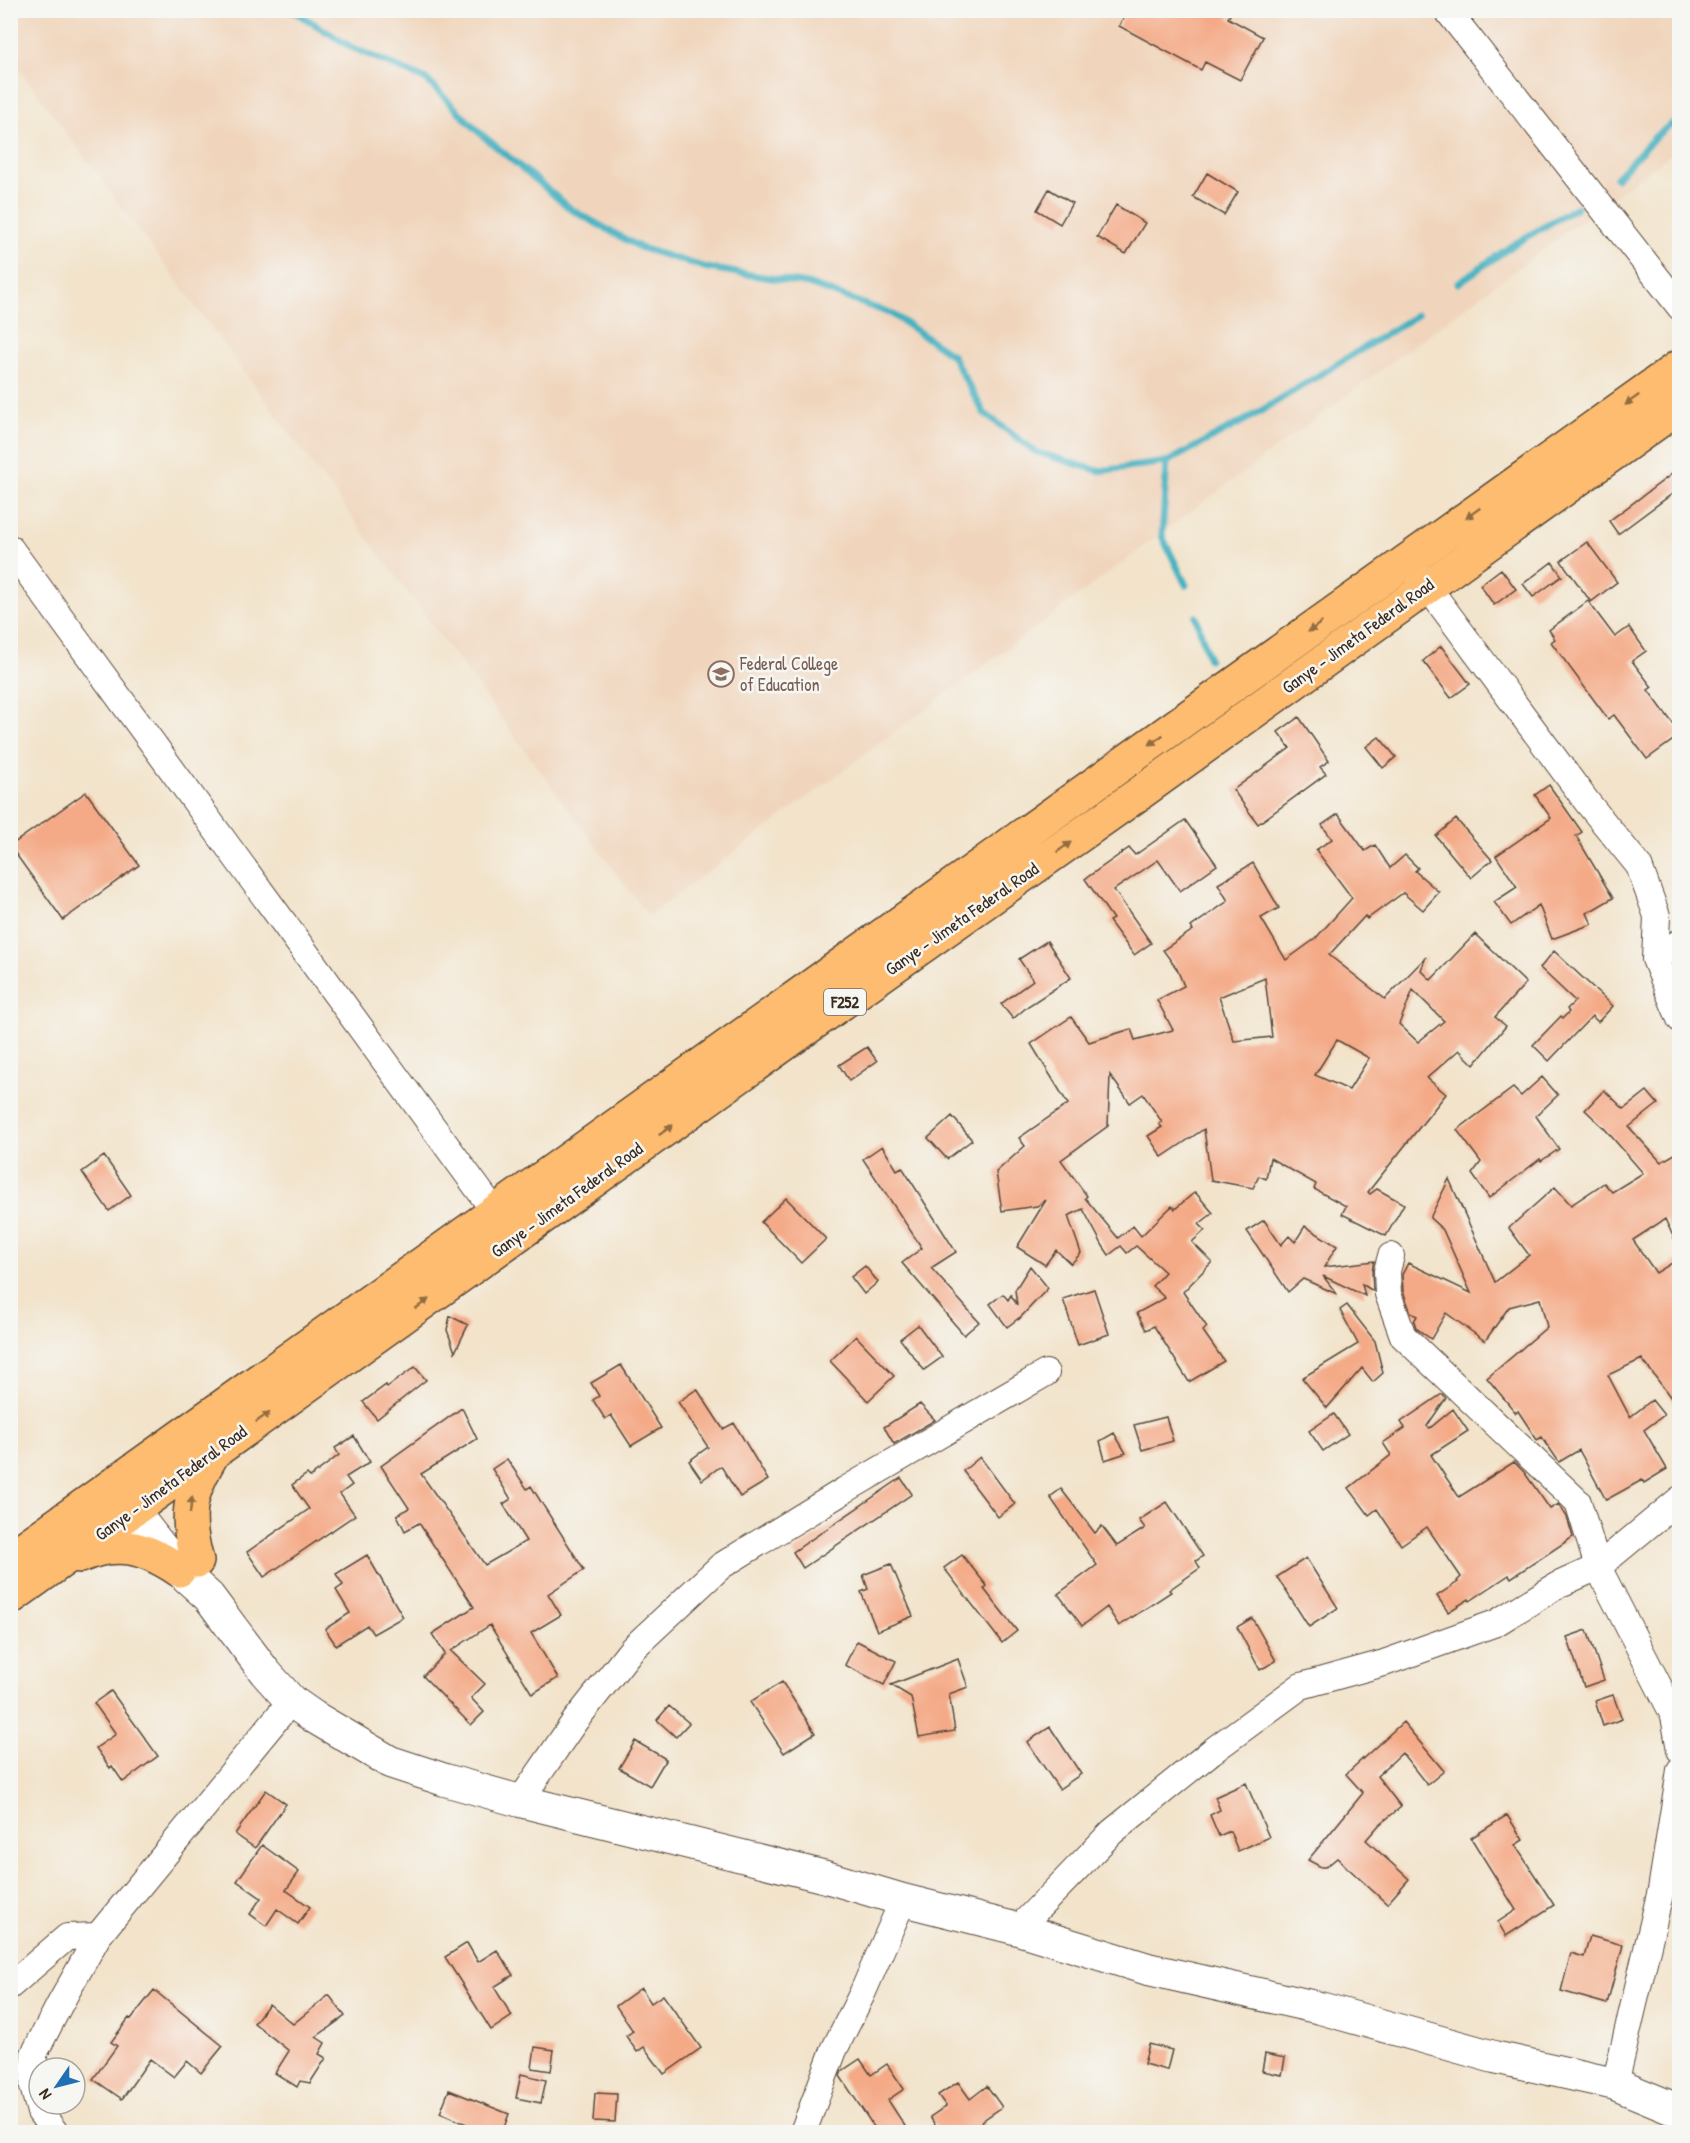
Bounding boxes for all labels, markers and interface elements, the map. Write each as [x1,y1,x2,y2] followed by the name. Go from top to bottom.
[1624,394,1640,406] one-way arrow
[1466,507,1482,519] one-way arrow
[1277,572,1439,699] street label: Ganye - Jimeta Federal Road
[1307,621,1323,633] one-way arrow
[739,651,838,697] place label: Federal College of Education
[706,659,736,689] school or university icon: Federal College of Education
[1149,734,1165,746] one-way arrow
[1057,841,1072,853] one-way arrow
[880,856,1043,981] street label: Ganye - Jimeta Federal Road
[824,989,866,1015] road number: F252
[658,1124,673,1136] one-way arrow
[486,1136,648,1263] street label: Ganye - Jimeta Federal Road
[413,1298,429,1310] one-way arrow
[255,1412,271,1424] one-way arrow
[90,1419,252,1546] street label: Ganye - Jimeta Federal Road
[186,1495,196,1514] one-way arrow
[27,2056,87,2116] north arrow
[33,2084,56,2104] text: N

